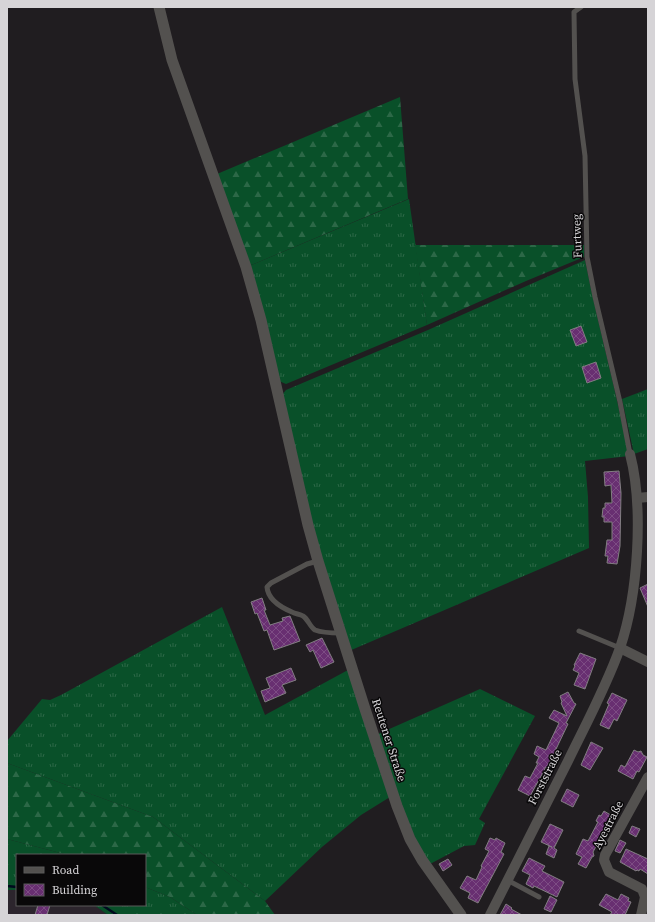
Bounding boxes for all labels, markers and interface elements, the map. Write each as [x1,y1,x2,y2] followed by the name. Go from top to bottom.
[568,214,586,258] street label: Furtweg
[368,696,410,784] street label: Reutener Straße
[524,746,566,808] street label: Forststraße
[589,798,627,852] street label: Ayestraße
[16,854,146,906] legend
[52,862,79,878] text: Road
[52,882,97,898] text: Building

